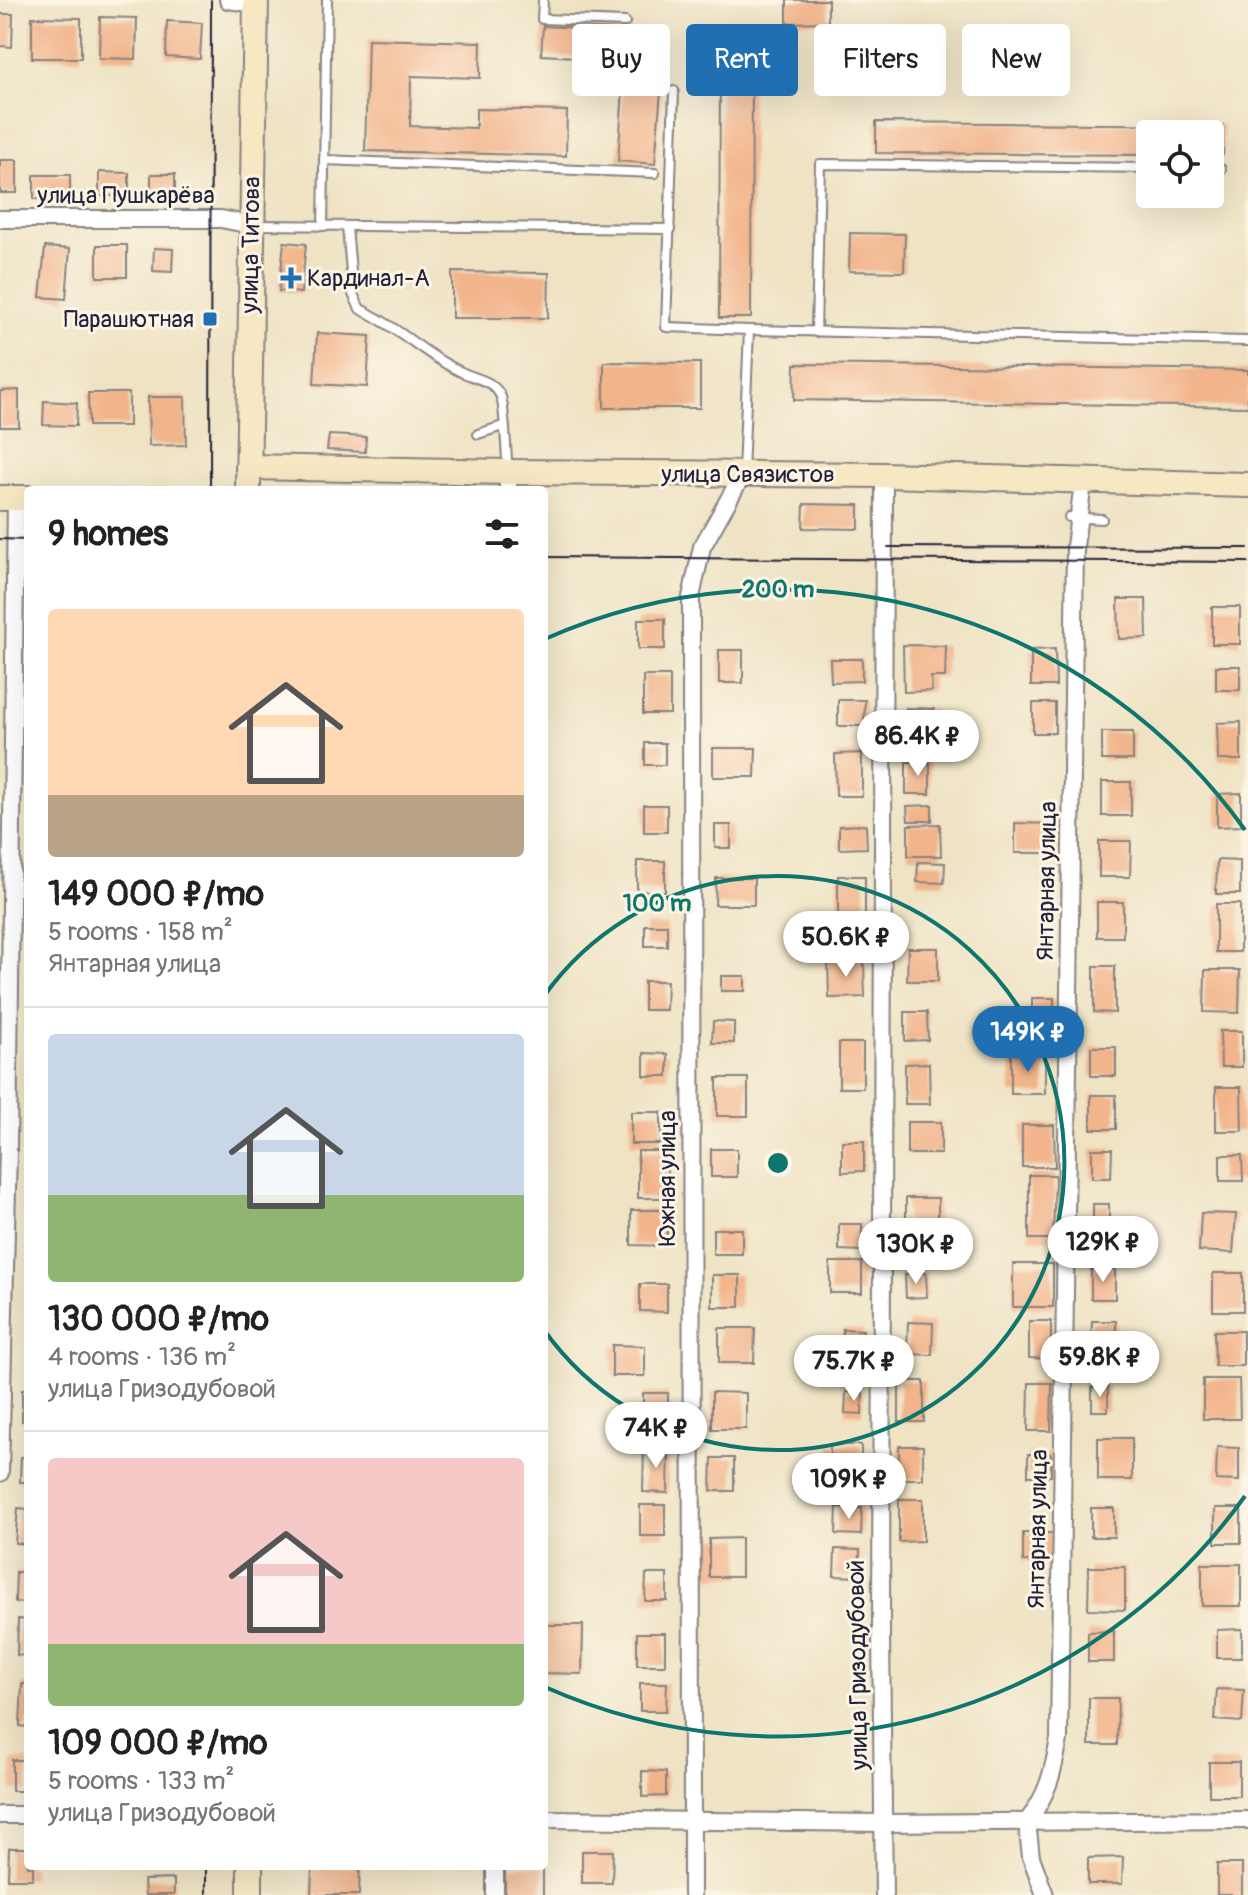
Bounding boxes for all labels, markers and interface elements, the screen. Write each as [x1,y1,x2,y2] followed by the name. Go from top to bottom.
[572,24,670,96] chip: Buy
[686,24,798,96] chip: Rent
[814,24,946,96] chip: Filters
[962,24,1070,96] chip: New
[1136,120,1224,208] map controls
[1136,120,1224,208] button: locate
[235,176,267,315] street label: улица Титова
[36,181,215,210] street label: улица Пушкарёва
[307,264,430,293] place label: Кардинал-А
[282,269,300,287] marker: Кардинал-А
[64,305,194,334] place label: Парашютная
[201,310,219,328] marker: Парашютная
[660,460,835,489] street label: улица Связистов
[480,512,524,556] icon: filters
[48,513,168,556] text: 9 homes
[742,575,814,604] text: 200 m
[214,661,358,805] icon: home
[844,710,992,778] pin: 86.4K ₽
[875,720,961,752] text: 86.4K ₽
[1031,801,1063,961] street label: Янтарная улица
[48,873,264,916] text: 149 000 ₽/mo
[623,889,691,918] text: 100 m
[772,911,920,979] pin: 50.6K ₽
[48,916,233,948] text: 5 rooms · 158 m²
[801,921,891,953] text: 50.6K ₽
[48,948,221,980] text: Янтарная улица
[963,1006,1093,1074] pin: 149K ₽
[990,1016,1066,1048] text: 149K ₽
[214,1086,358,1230] icon: home
[653,1110,682,1246] street label: Южная улица
[764,1149,792,1177] centre of rings
[1038,1216,1168,1284] pin: 129K ₽
[851,1218,981,1286] pin: 130K ₽
[1065,1226,1141,1258] text: 129K ₽
[876,1228,956,1260] text: 130K ₽
[48,1298,269,1341] text: 130 000 ₽/mo
[1026,1331,1174,1399] pin: 59.8K ₽
[780,1335,928,1403] pin: 75.7K ₽
[48,1341,236,1373] text: 4 rooms · 136 m²
[1058,1341,1142,1373] text: 59.8K ₽
[812,1345,896,1377] text: 75.7K ₽
[48,1373,276,1405] text: улица Гризодубовой
[600,1402,712,1470] pin: 74K ₽
[623,1412,689,1444] text: 74K ₽
[1022,1449,1054,1609] street label: Янтарная улица
[784,1453,914,1521] pin: 109K ₽
[810,1463,888,1495] text: 109K ₽
[214,1510,358,1654] icon: home
[842,1560,874,1771] street label: улица Гризодубовой
[48,1722,268,1765] text: 109 000 ₽/mo
[48,1765,234,1797] text: 5 rooms · 133 m²
[48,1797,276,1829] text: улица Гризодубовой

